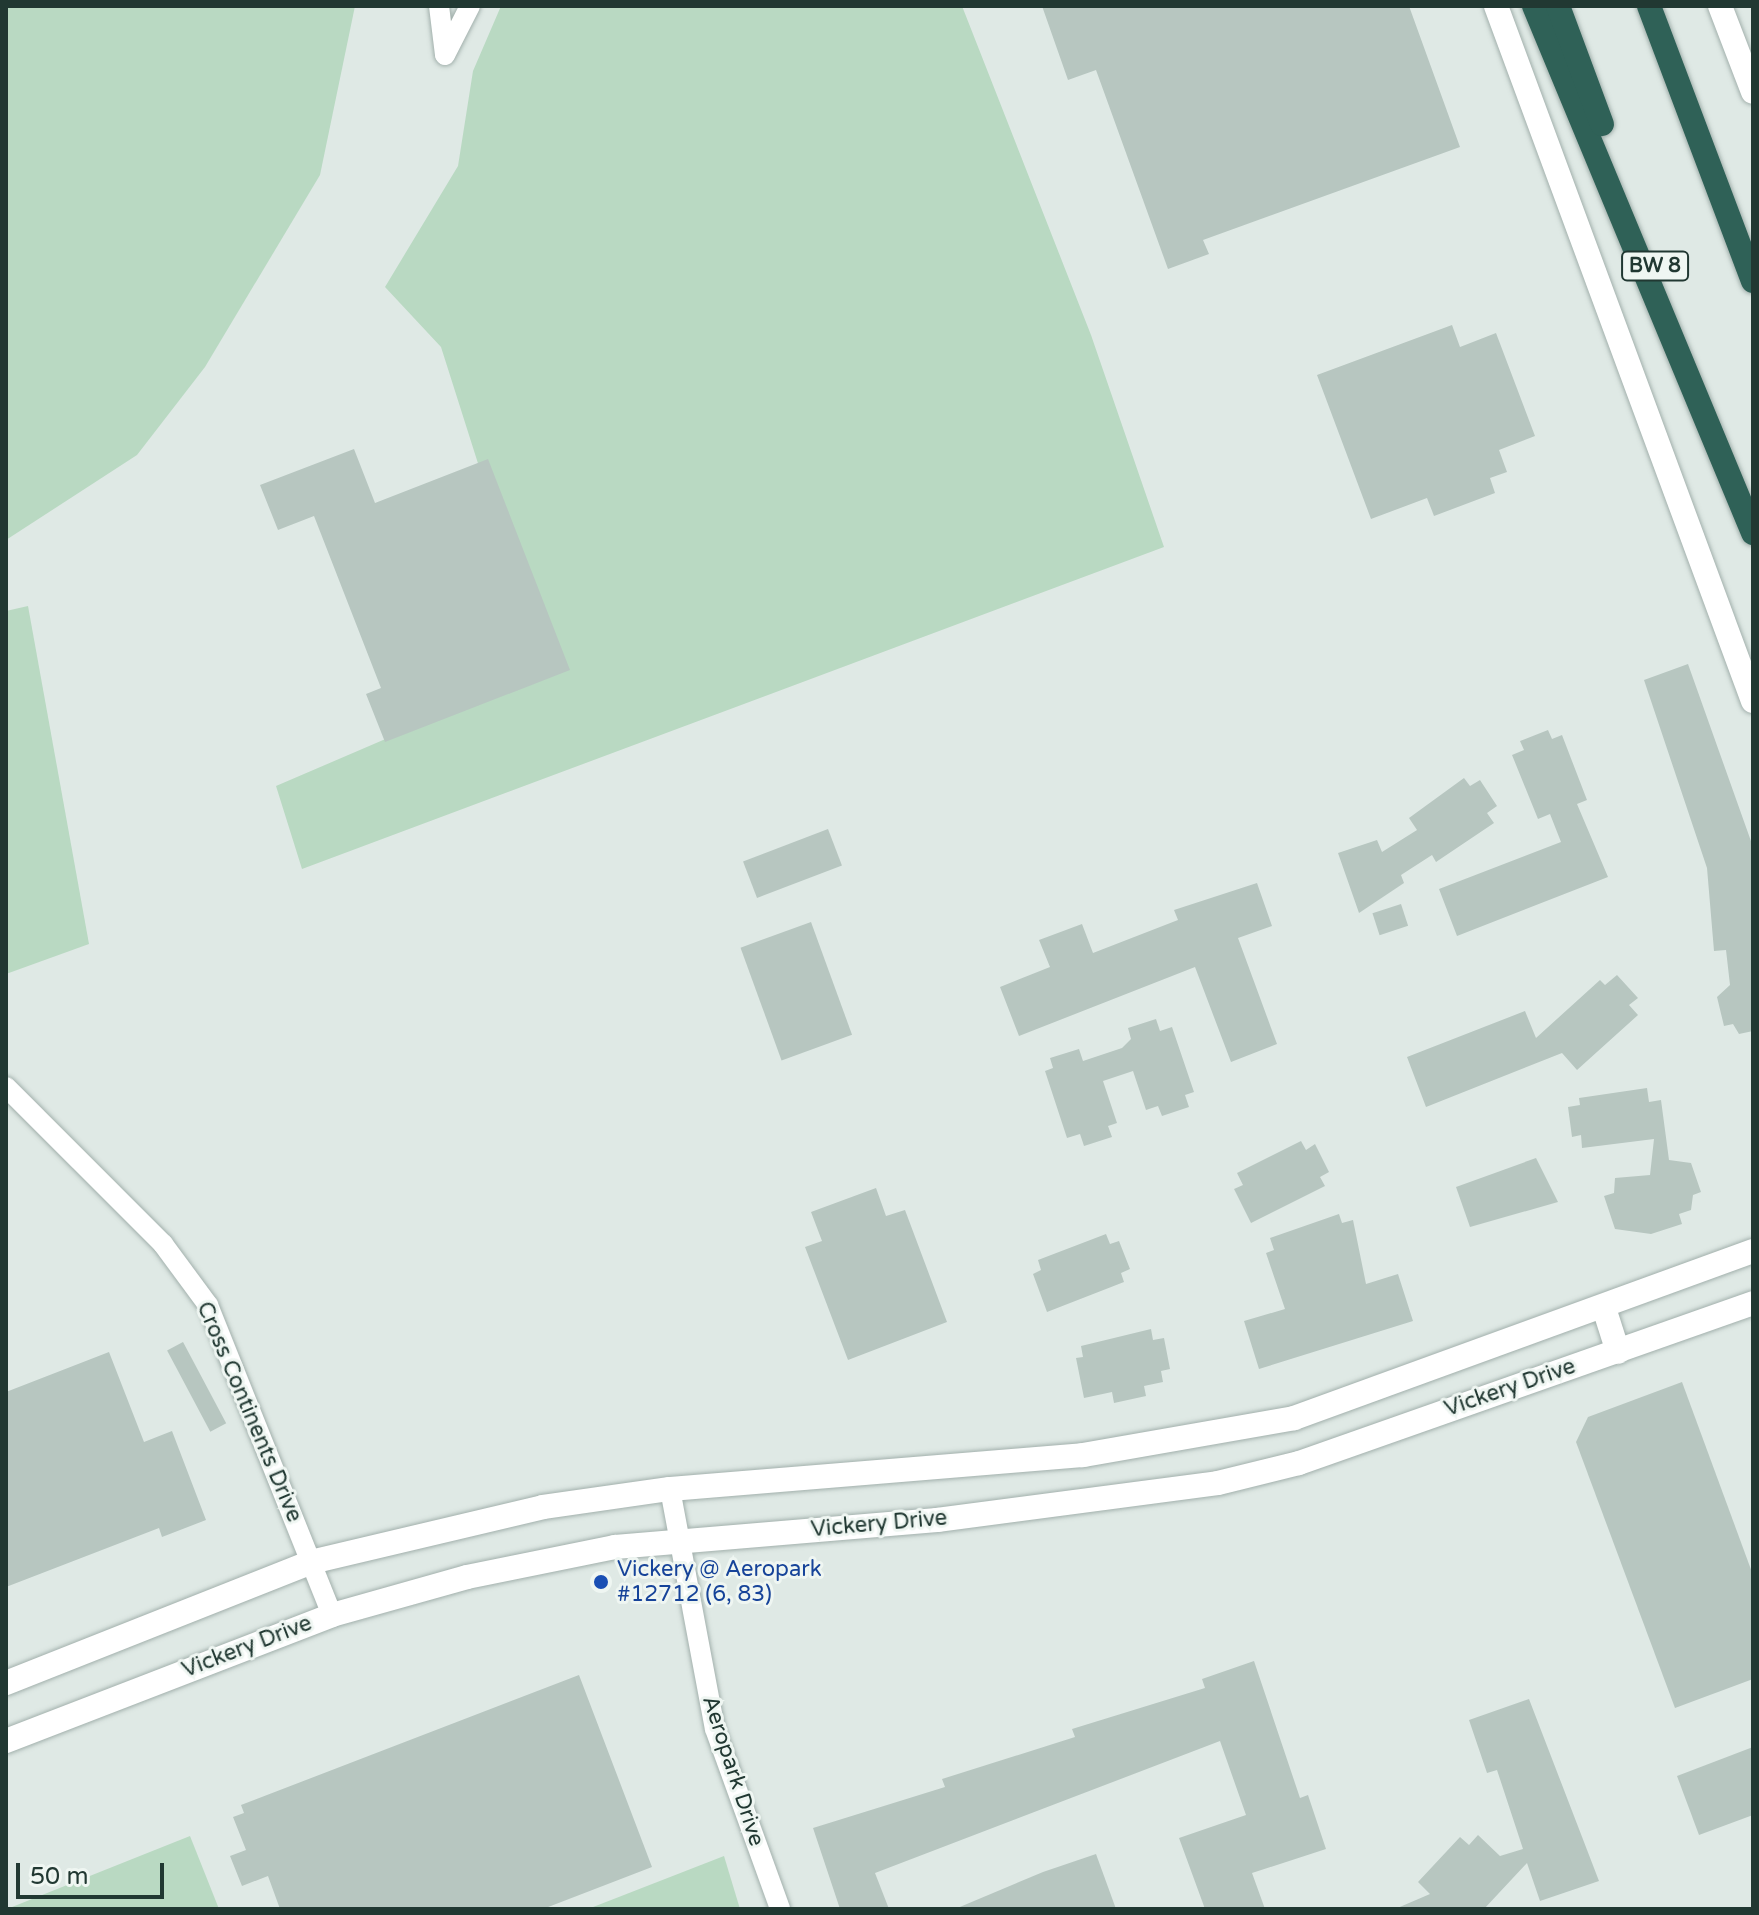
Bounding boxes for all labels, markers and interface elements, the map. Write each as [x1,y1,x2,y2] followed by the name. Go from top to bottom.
[1621,250,1689,282] road number: BW 8
[191,1298,307,1526] street label: Cross Continents Drive
[1441,1353,1579,1423] street label: Vickery Drive
[810,1505,948,1543] street label: Vickery Drive
[617,1556,822,1608] place label: Vickery @ Aeropark #12712 (6, 83)
[592,1573,610,1591] marker: Vickery @ Aeropark #12712 (6, 83)
[178,1610,316,1684] street label: Vickery Drive
[696,1692,770,1850] street label: Aeropark Drive
[20,1847,168,1897] scale bar
[30,1862,88,1891] text: 50 m

